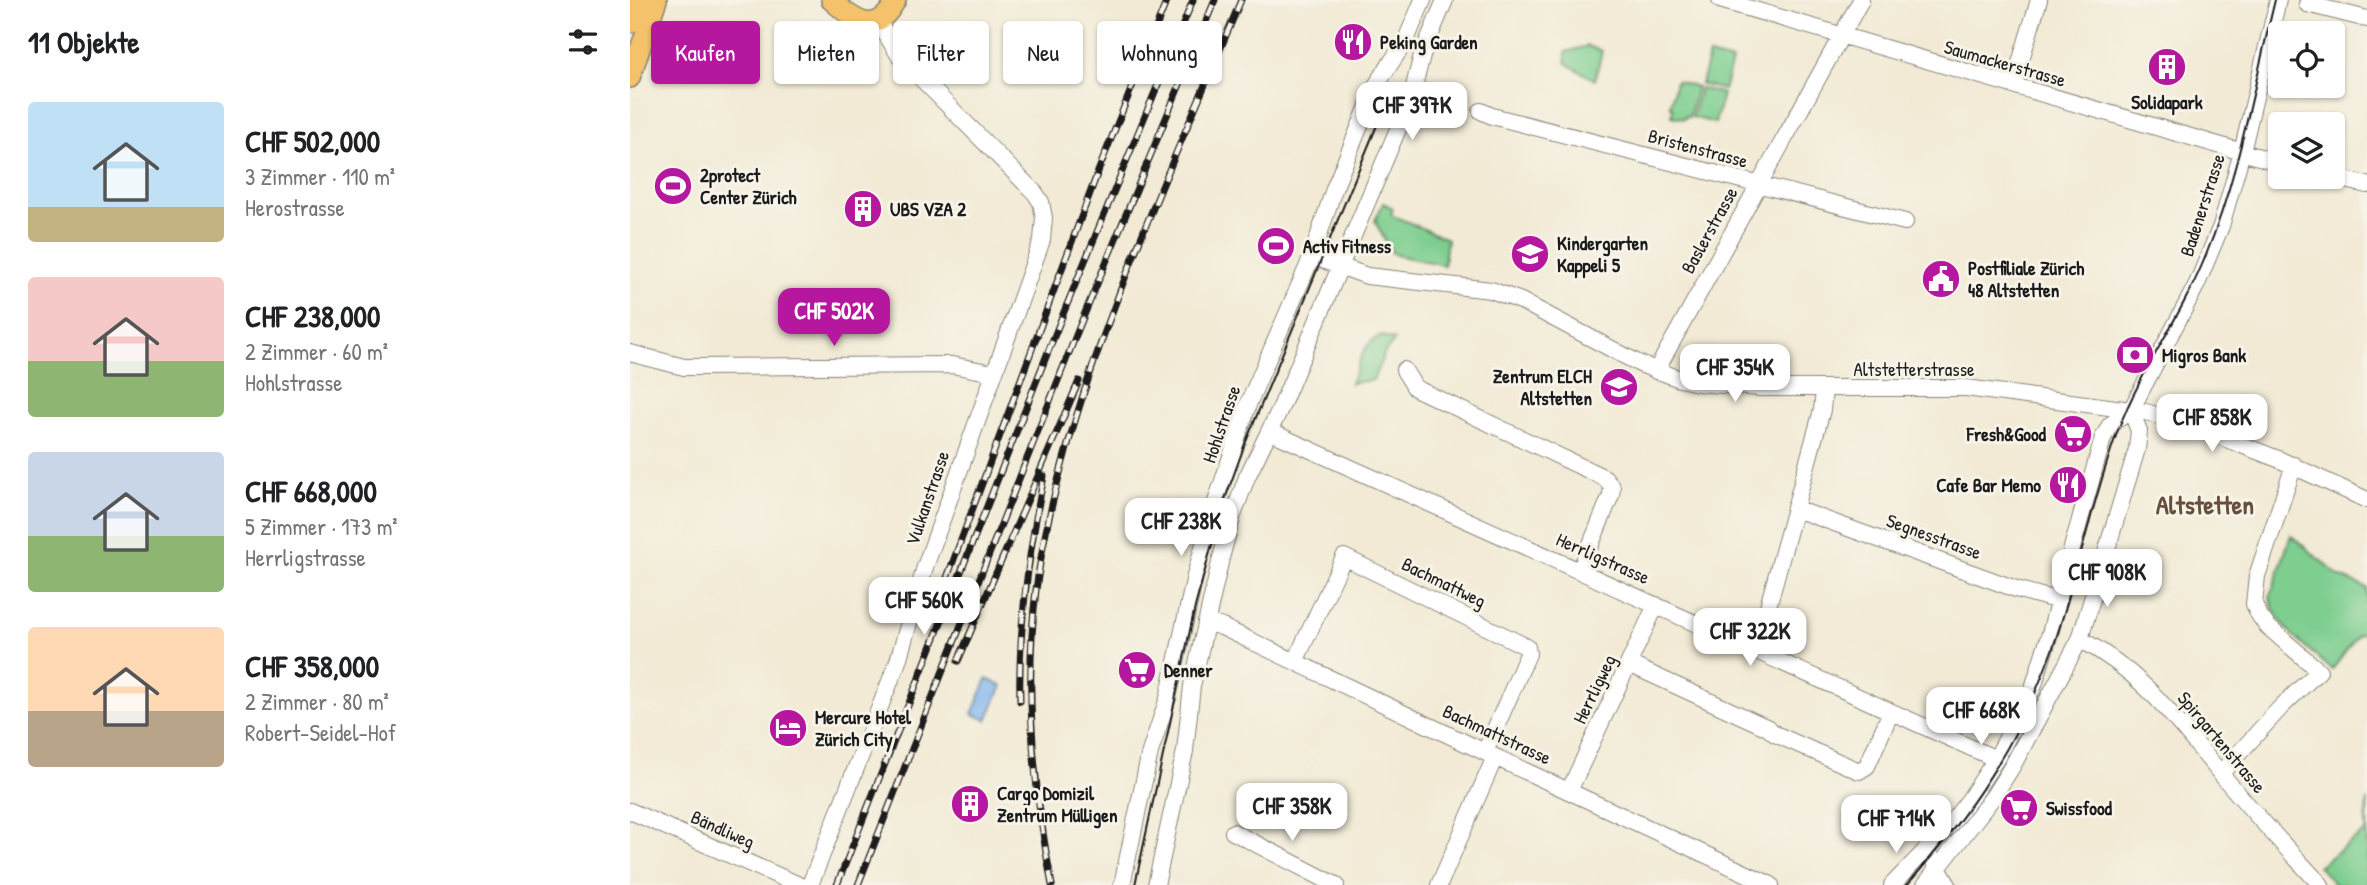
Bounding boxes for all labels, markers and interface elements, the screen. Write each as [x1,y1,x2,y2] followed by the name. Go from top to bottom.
[651,21,760,84] chip: Kaufen
[774,21,879,84] chip: Mieten
[893,21,989,84] chip: Filter
[1003,21,1083,84] chip: Neu
[1097,21,1222,84] chip: Wohnung
[1332,21,1374,63] restaurant icon: Peking Garden
[2268,21,2345,189] map controls
[2268,21,2345,98] button: locate
[28,22,139,62] text: 11 Objekte
[564,23,602,61] icon: filters
[1380,29,1478,56] place label: Peking Garden
[1941,33,2069,93] street label: Saumackerstrasse
[2146,46,2188,88] building icon: Solidapark
[1340,82,1484,142] pin: CHF 397K
[1372,89,1452,120] text: CHF 397K
[2131,89,2203,116] place label: Solidapark
[2268,112,2345,189] button: layers
[245,121,380,161] text: CHF 502,000
[1645,122,1751,174] street label: Bristenstrasse
[84,130,168,214] icon: home
[2173,150,2231,260] street label: Badenerstrasse
[245,161,395,192] text: 3 Zimmer · 110 m²
[700,162,797,210] place label: 2protect Center Zürich
[652,165,694,207] sports icon: 2protect Center Zürich
[1675,182,1744,278] street label: Baslerstrasse
[842,188,884,230] building icon: UBS VZA 2
[245,192,345,223] text: Herostrasse
[890,196,966,222] place label: UBS VZA 2
[1255,225,1297,267] sports icon: Activ Fitness
[1557,230,1648,279] place label: Kindergarten Kappeli 5
[1303,233,1392,259] place label: Activ Fitness
[1509,233,1551,275] school or university icon: Kindergarten Kappeli 5
[1968,255,2084,303] place label: Postfiliale Zürich 48 Altstetten
[1920,258,1962,300] public building icon: Postfiliale Zürich 48 Altstetten
[762,288,906,348] pin: CHF 502K
[794,295,874,326] text: CHF 502K
[245,296,380,336] text: CHF 238,000
[84,305,168,389] icon: home
[2114,334,2156,376] bank icon: Migros Bank
[245,336,388,367] text: 2 Zimmer · 60 m²
[2162,342,2246,369] place label: Migros Bank
[1663,344,1807,404] pin: CHF 354K
[1696,351,1774,382] text: CHF 354K
[1853,356,1975,382] street label: Altstetterstrasse
[1493,363,1592,411] place label: Zentrum ELCH Altstetten
[1598,366,1640,408] school or university icon: Zentrum ELCH Altstetten
[245,367,342,398] text: Hohlstrasse
[1196,381,1247,466] street label: Hohlstrasse
[2140,394,2284,454] pin: CHF 858K
[2173,401,2251,432] text: CHF 858K
[2052,413,2094,455] supermarket icon: Fresh&Good
[1966,421,2047,447] place label: Fresh&Good
[899,447,955,549] street label: Vulkanstrasse
[2047,464,2089,506] restaurant icon: Cafe Bar Memo
[245,471,377,511] text: CHF 668,000
[1936,472,2041,498] place label: Cafe Bar Memo
[84,480,168,564] icon: home
[2156,487,2254,522] district label: Altstetten
[1109,498,1253,558] pin: CHF 238K
[1141,505,1221,536] text: CHF 238K
[1883,507,1985,565] street label: Segnesstrasse
[245,511,398,542] text: 5 Zimmer · 173 m²
[1552,526,1654,590] street label: Herrligstrasse
[245,542,366,573] text: Herrligstrasse
[1398,550,1490,614] street label: Bachmattweg
[2035,550,2179,609] pin: CHF 908K
[2068,556,2146,587] text: CHF 908K
[852,578,996,637] pin: CHF 560K
[885,584,963,615] text: CHF 560K
[1678,608,1822,668] pin: CHF 322K
[1709,615,1791,646] text: CHF 322K
[245,646,379,686] text: CHF 358,000
[1116,649,1158,691] supermarket icon: Denner
[1566,650,1622,728] street label: Herrligweg
[84,655,168,739] icon: home
[1164,657,1213,683] place label: Denner
[245,686,389,717] text: 2 Zimmer · 80 m²
[2172,686,2272,799] street label: Spirgartenstrasse
[1909,688,2053,747] pin: CHF 668K
[1942,694,2020,725] text: CHF 668K
[1439,698,1556,771] street label: Bachmattstrasse
[815,704,912,753] place label: Mercure Hotel Zürich City
[767,707,809,749] hotel icon: Mercure Hotel Zürich City
[245,717,396,748] text: Robert-Seidel-Hof
[997,780,1118,829] place label: Cargo Domizil Zentrum Mülligen
[949,783,991,825] building icon: Cargo Domizil Zentrum Mülligen
[1220,784,1364,843] pin: CHF 358K
[1998,787,2040,829] supermarket icon: Swissfood
[1252,790,1332,821] text: CHF 358K
[2046,795,2113,821] place label: Swissfood
[1824,796,1968,855] pin: CHF 714K
[1857,802,1935,833] text: CHF 714K
[687,803,759,855] street label: Bändliweg

